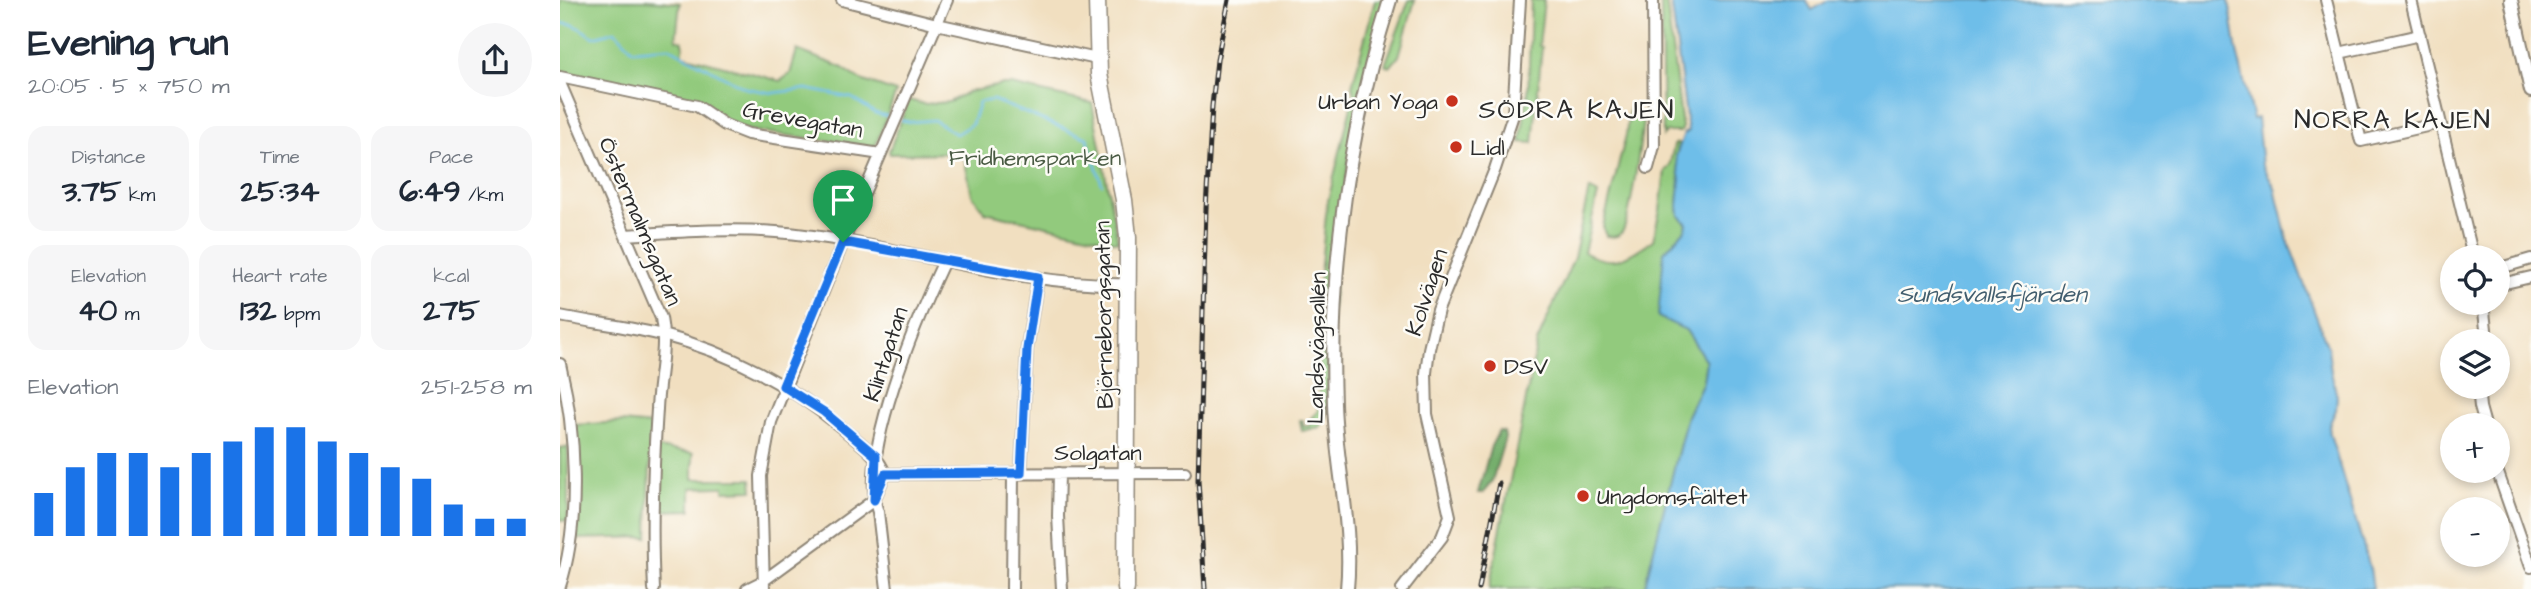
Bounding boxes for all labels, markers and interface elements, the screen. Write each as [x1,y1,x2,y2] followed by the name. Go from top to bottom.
[28,18,229,70] text: Evening run
[458,23,532,97] button: share
[28,70,230,102] text: 20:05 · 5 × 750 m
[1318,86,1438,119] place label: Urban Yoga
[1479,92,1675,128] district label: SÖDRA KAJEN
[1444,93,1460,109] marker: Urban Yoga
[740,94,865,147] street label: Grevegatan
[2294,102,2492,138] district label: NORRA KAJEN
[589,132,690,311] street label: Östermalmsgatan
[1470,132,1505,164] place label: Lidl
[1448,139,1464,155] marker: Lidl
[949,142,1121,174] park label: Fridhemsparken
[72,144,146,171] text: Distance
[260,144,300,171] text: Time
[429,144,473,171] text: Pace
[813,170,873,242] pin
[62,171,121,213] text: 3.75
[240,171,320,213] text: 25:34
[399,171,461,213] text: 6:49
[824,181,862,219] icon: arrive
[121,182,155,209] text: km
[461,182,503,209] text: /km
[1086,221,1123,409] street label: Björneborgsgatan
[1398,245,1457,340] street label: Kolvägen
[2440,245,2510,567] map controls
[2440,245,2510,315] button: locate
[71,263,146,290] text: Elevation
[232,263,328,290] text: Heart rate
[433,263,470,290] text: kcal
[1300,272,1335,424] street label: Landsvägsallén
[1897,278,2089,312] water label: Sundsvallsfjärden
[78,290,117,332] text: 40
[240,290,276,332] text: 132
[423,290,480,332] text: 275
[117,301,140,328] text: m
[276,301,320,328] text: bpm
[856,303,917,406] street label: Klintgatan
[2440,329,2510,399] button: layers
[1504,351,1549,383] place label: DSV
[1482,358,1498,374] marker: DSV
[28,371,119,403] text: Elevation
[421,371,532,403] text: 251–258 m
[2440,413,2510,483] button: +
[1054,437,1142,470] street label: Solgatan
[1597,481,1748,514] place label: Ungdomsfältet
[1575,488,1591,504] marker: Ungdomsfältet
[2440,497,2510,567] button: −

